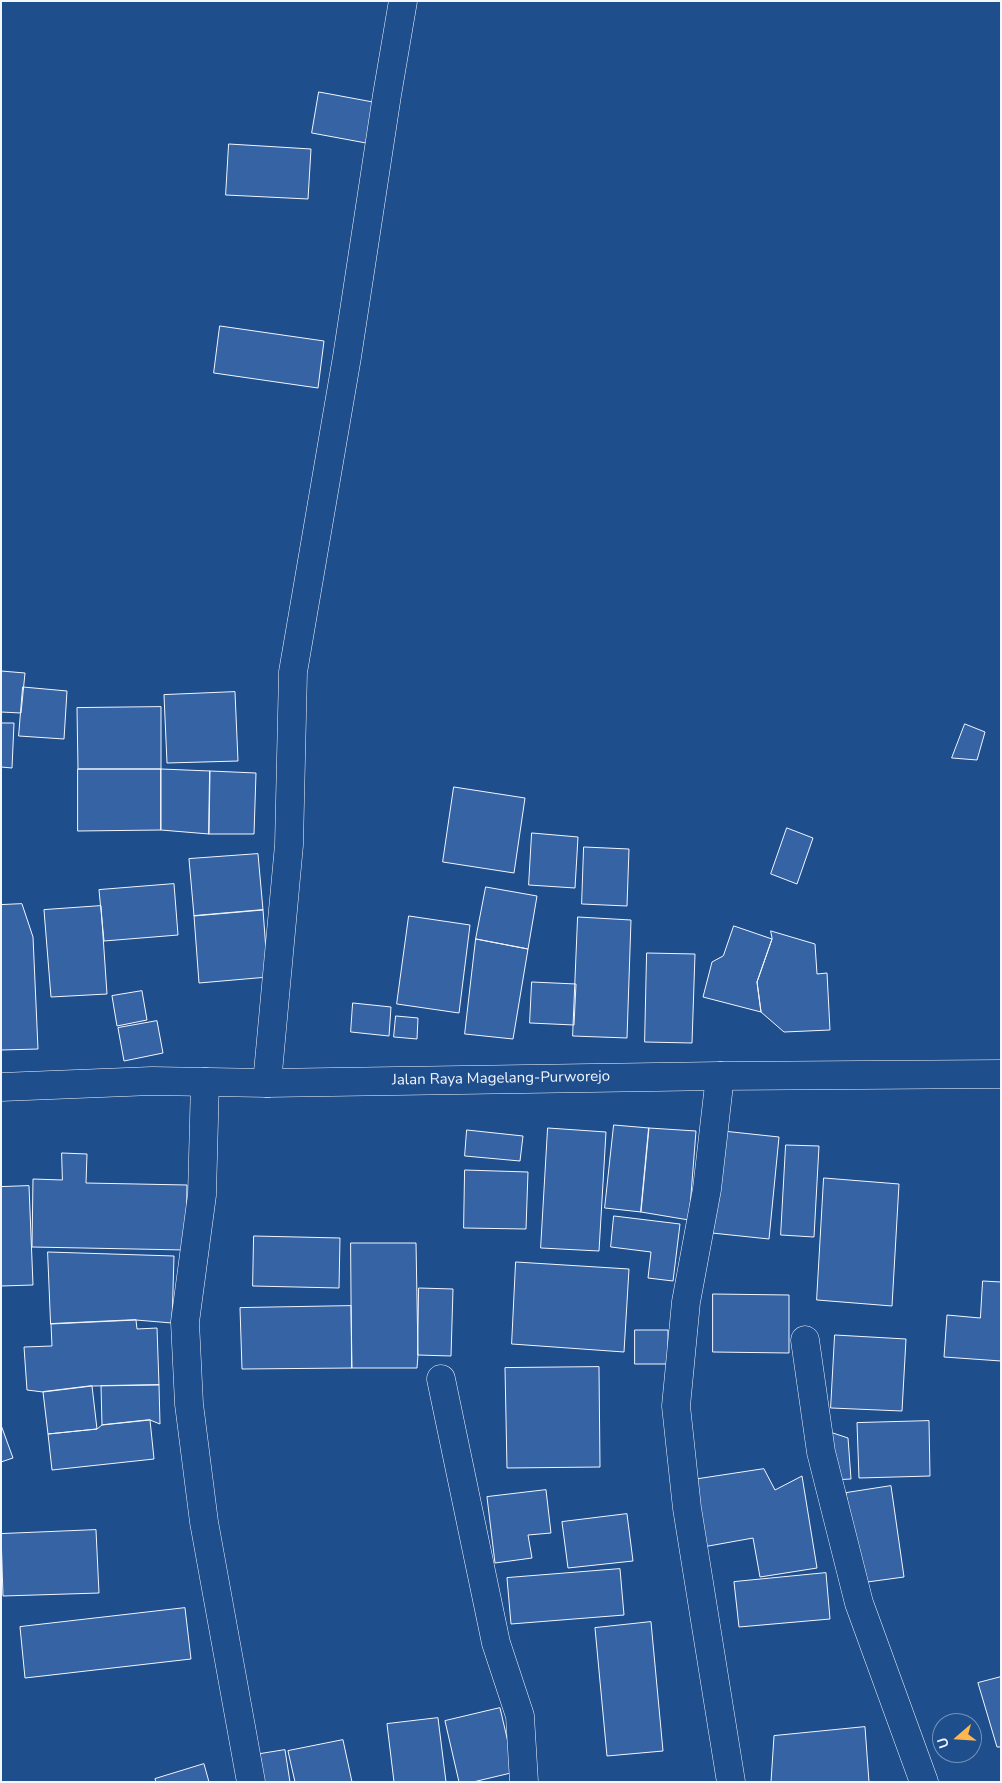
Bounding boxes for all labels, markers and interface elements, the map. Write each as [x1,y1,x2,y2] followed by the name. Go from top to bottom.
[392,1068,610,1090] street label: Jalan Raya Magelang-Purworejo
[932,1713,982,1763] north arrow
[933,1735,954,1751] text: U

